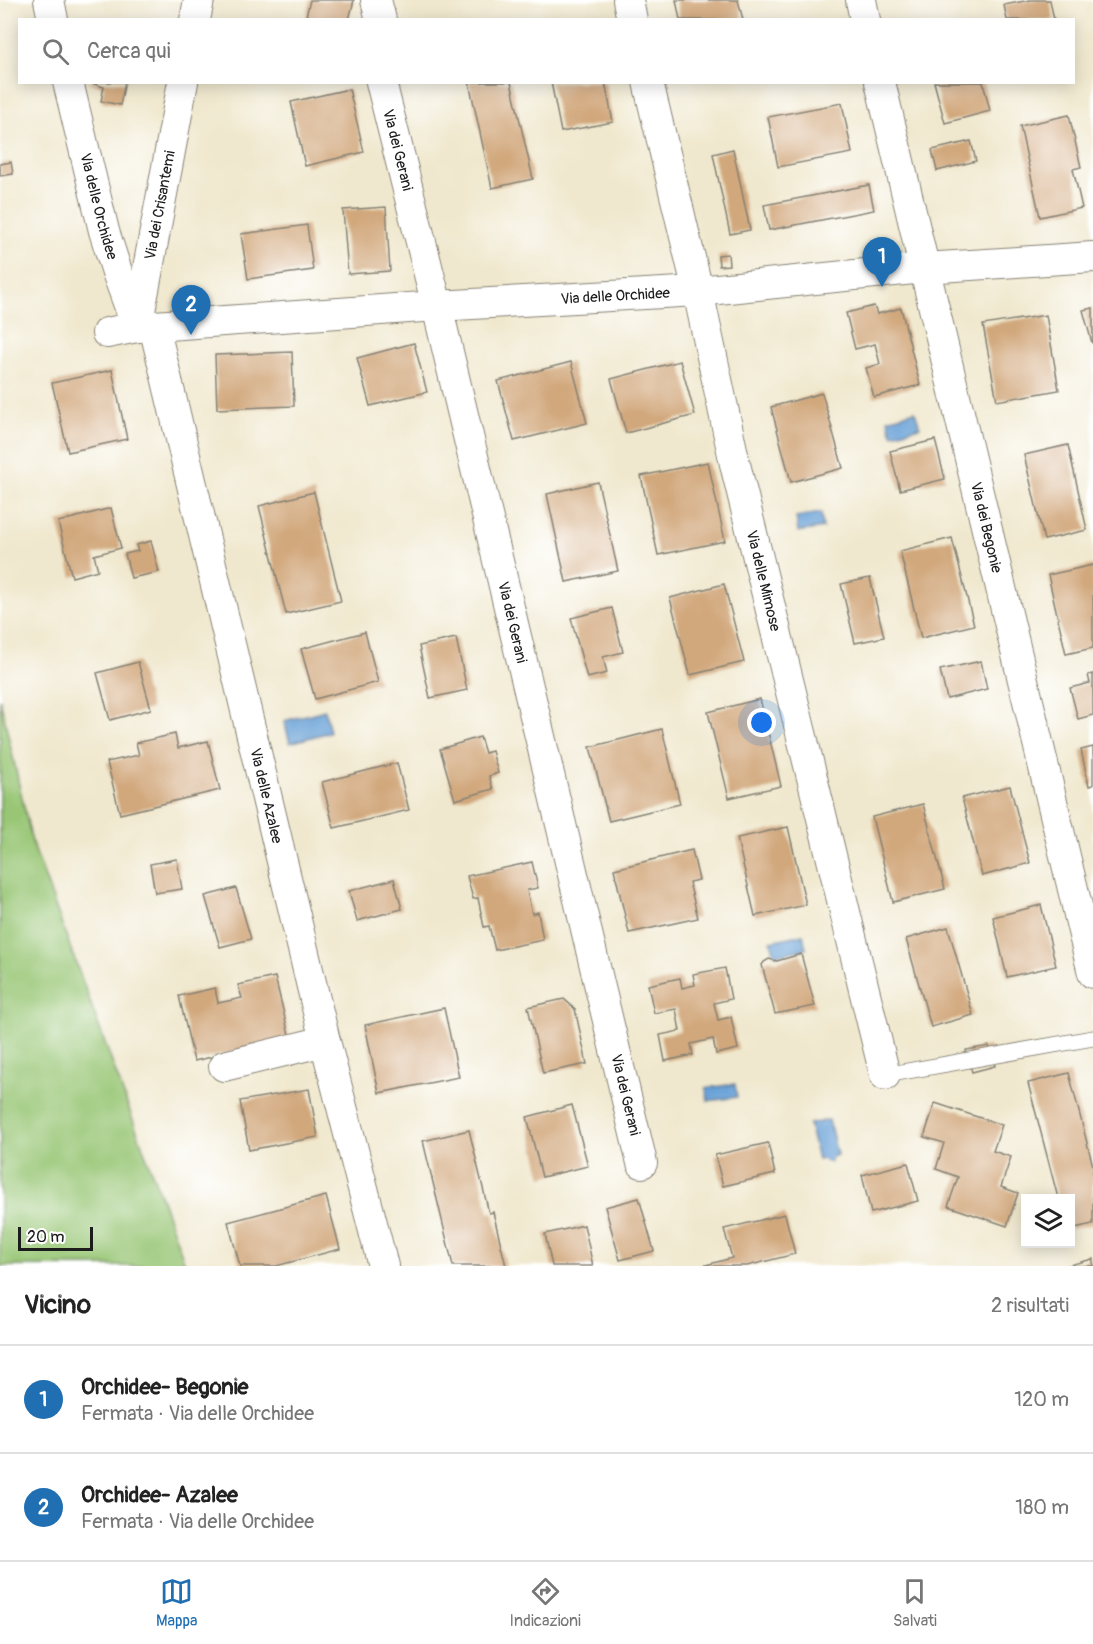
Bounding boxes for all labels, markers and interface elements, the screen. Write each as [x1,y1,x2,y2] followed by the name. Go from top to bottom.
[18,18,1075,84] search box
[39,35,72,68] icon: search
[87,37,171,65] text: Cerca qui
[379,107,417,193] street label: Via dei Gerani
[140,149,180,261] street label: Via dei Crisantemi
[76,151,122,262] street label: Via delle Orchidee
[862,238,902,287] pin: 1
[560,283,671,308] street label: Via delle Orchidee
[172,286,210,335] pin: 2
[966,480,1007,575] street label: Via dei Begonie
[742,528,785,634] street label: Via delle Mimose
[494,580,532,665] street label: Via dei Gerani
[747,708,776,737] your location
[246,746,287,846] street label: Via delle Azalee
[607,1052,645,1138] street label: Via dei Gerani
[1021,1194,1075,1248] map controls
[1021,1194,1075,1248] button: layers
[18,1224,93,1252] scale bar
[27,1227,65,1247] text: 20 m
[24,1289,91,1321] text: Vicino
[991,1293,1069,1318] text: 2 risultati
[81,1373,248,1401] text: Orchidee- Begonie
[40,1387,47,1412] text: 1
[1014,1387,1069,1412] text: 120 m
[81,1401,314,1426] text: Fermata · Via delle Orchidee
[81,1481,238,1509] text: Orchidee- Azalee
[38,1495,49,1520] text: 2
[1015,1495,1069,1520] text: 180 m
[81,1509,314,1534] text: Fermata · Via delle Orchidee
[156,1575,198,1631] tab: Mappa
[510,1575,581,1631] tab: Indicazioni
[893,1575,937,1631] tab: Salvati

